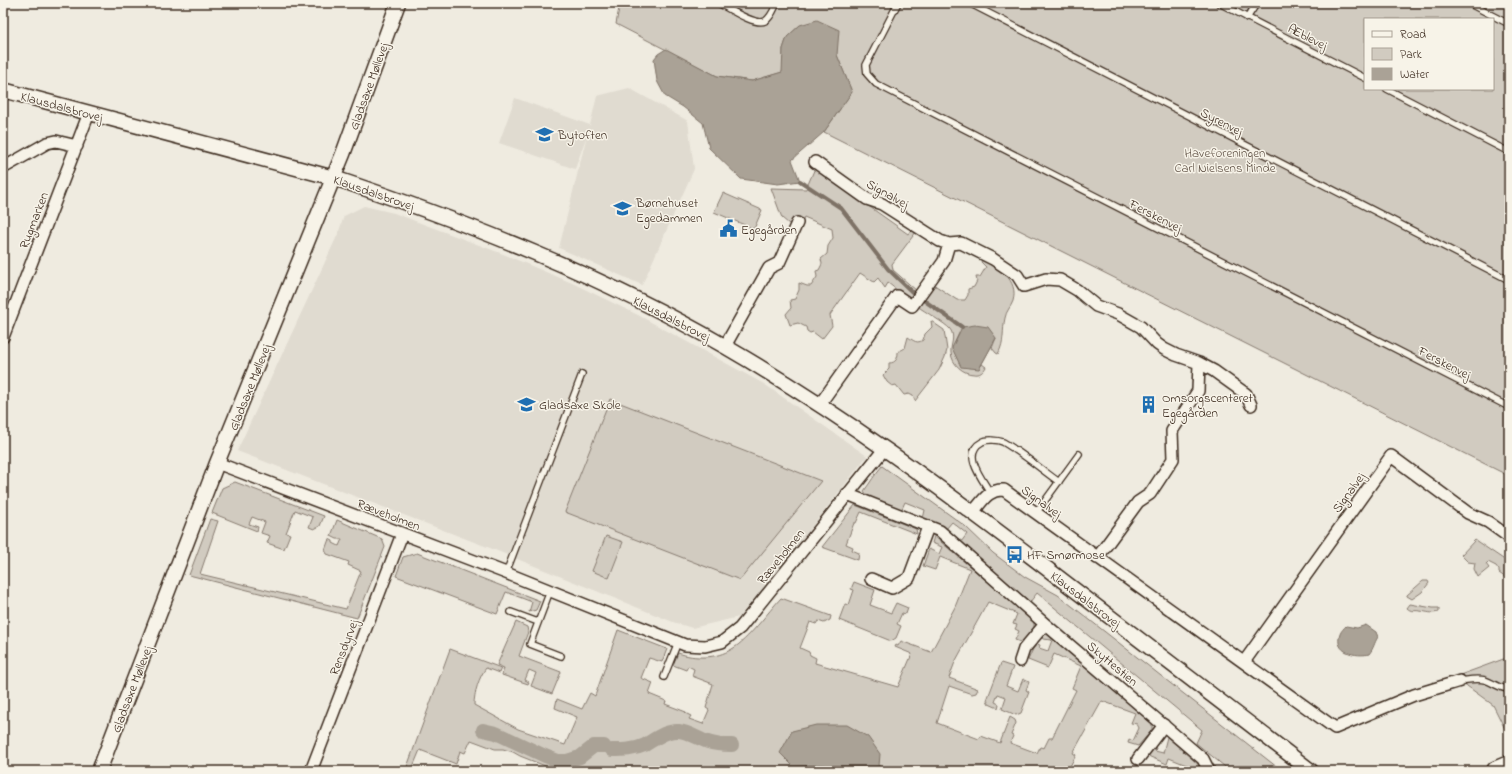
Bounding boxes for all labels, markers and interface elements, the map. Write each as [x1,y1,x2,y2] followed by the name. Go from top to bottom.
[1364,18,1494,90] legend
[1284,19,1331,56] street label: Æblevej
[1400,26,1426,44] text: Road
[345,40,394,133] street label: Gladsaxe Møllevej
[1400,46,1422,64] text: Park
[1400,66,1429,84] text: Water
[19,87,105,128] street label: Klausdalsbrovej
[1196,104,1246,142] street label: Syrenvej
[535,124,555,144] school or university icon: Bytoften
[557,126,607,146] place label: Bytoften
[1174,144,1276,178] park label: Haveforeningen Carl Nielsens Minde
[331,171,417,216] street label: Klausdalsbrovej
[862,175,912,215] street label: Signalvej
[15,189,55,252] street label: Rugmarken
[635,194,702,229] place label: Børnehuset Egedammen
[1125,195,1185,238] street label: Ferskenvej
[613,199,633,219] school or university icon: Børnehuset Egedammen
[718,219,738,239] public building icon: Egegården
[741,221,797,241] place label: Egegården
[630,292,713,347] street label: Klausdalsbrovej
[224,341,276,434] street label: Gladsaxe Møllevej
[1414,342,1474,385] street label: Ferskenvej
[1162,389,1254,424] place label: Omsorgscenteret Egegården
[516,394,536,414] school or university icon: Gladsaxe Skole
[1139,394,1159,414] building icon: Omsorgscenteret Egegården
[539,396,621,415] place label: Gladsaxe Skole
[1328,468,1371,518] street label: Signalvej
[1016,481,1066,524] street label: Signalvej
[354,495,423,536] street label: Ræveholmen
[753,525,809,589] street label: Ræveholmen
[1004,544,1024,564] bus stop icon: HF Smørmose
[1027,546,1105,565] place label: HF Smørmose
[1046,567,1125,633] street label: Klausdalsbrovej
[325,616,365,679] street label: Rensdyrvej
[1082,637,1142,692] street label: Skyttestien
[107,643,158,736] street label: Gladsaxe Møllevej

